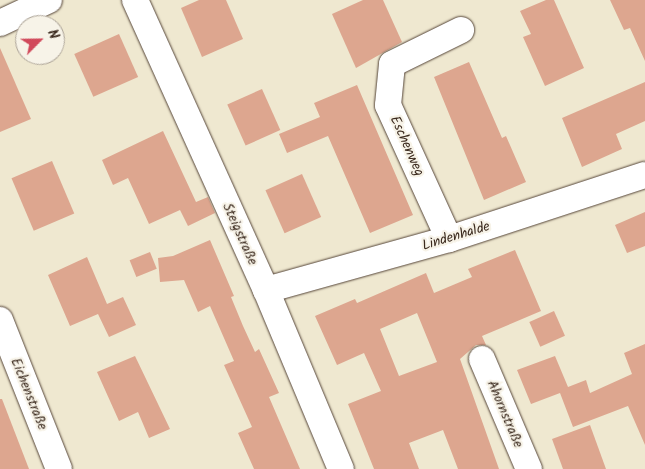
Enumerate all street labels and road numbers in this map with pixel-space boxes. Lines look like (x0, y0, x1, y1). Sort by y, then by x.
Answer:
street label: Eschenweg (386, 113, 428, 179)
street label: Steigstraße (219, 200, 261, 268)
street label: Lindenhalde (420, 218, 492, 254)
street label: Eichenstraße (7, 356, 51, 432)
street label: Ahornstraße (483, 378, 527, 450)

